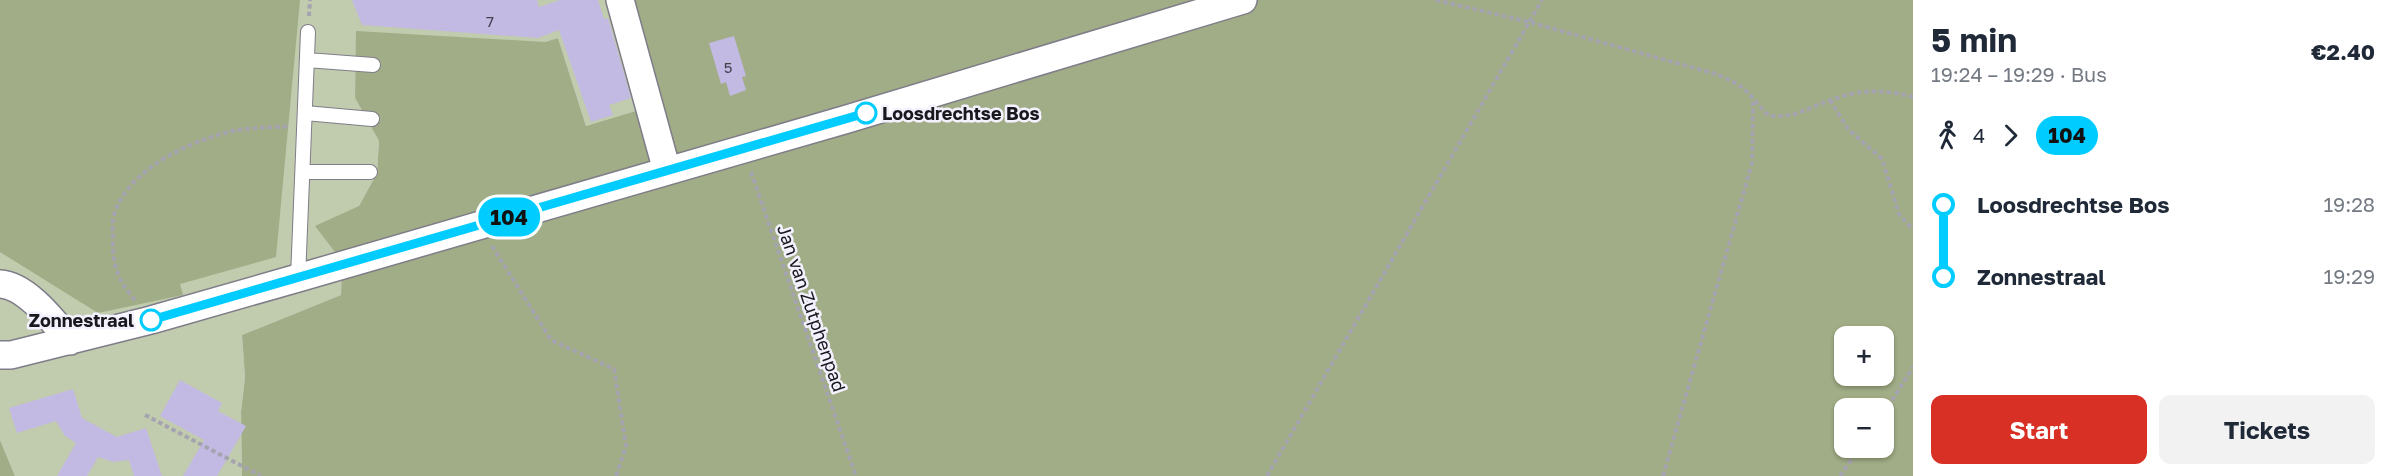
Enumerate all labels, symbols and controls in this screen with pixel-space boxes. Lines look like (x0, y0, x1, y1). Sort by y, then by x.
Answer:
house number: 7 (486, 12, 494, 30)
text: 5 min (1931, 20, 2017, 59)
text: €2.40 (2311, 38, 2375, 65)
house number: 5 (724, 58, 732, 76)
text: 19:24 – 19:29 · Bus (1931, 62, 2107, 86)
marker: Loosdrechtse Bos (855, 102, 877, 124)
place label: Loosdrechtse Bos (882, 102, 1040, 124)
icon: walk (1931, 119, 1964, 152)
icon: forward (1994, 119, 2027, 152)
text: 104 (2048, 122, 2086, 148)
text: 4 (1973, 123, 1985, 147)
text: Loosdrechtse Bos (1977, 191, 2170, 218)
text: 19:28 (2323, 192, 2375, 216)
line badge: 104 (474, 198, 544, 236)
text: 104 (490, 204, 528, 230)
street label: Jan van Zutphenpad (773, 221, 851, 395)
text: Zonnestraal (1977, 263, 2106, 290)
text: 19:29 (2324, 264, 2375, 288)
place label: Zonnestraal (29, 309, 134, 331)
marker: Zonnestraal (140, 309, 162, 331)
map controls (1834, 326, 1894, 458)
button: + (1834, 326, 1894, 386)
button: Start (1931, 395, 2147, 464)
button: Tickets (2159, 395, 2375, 464)
button: − (1834, 398, 1894, 458)

